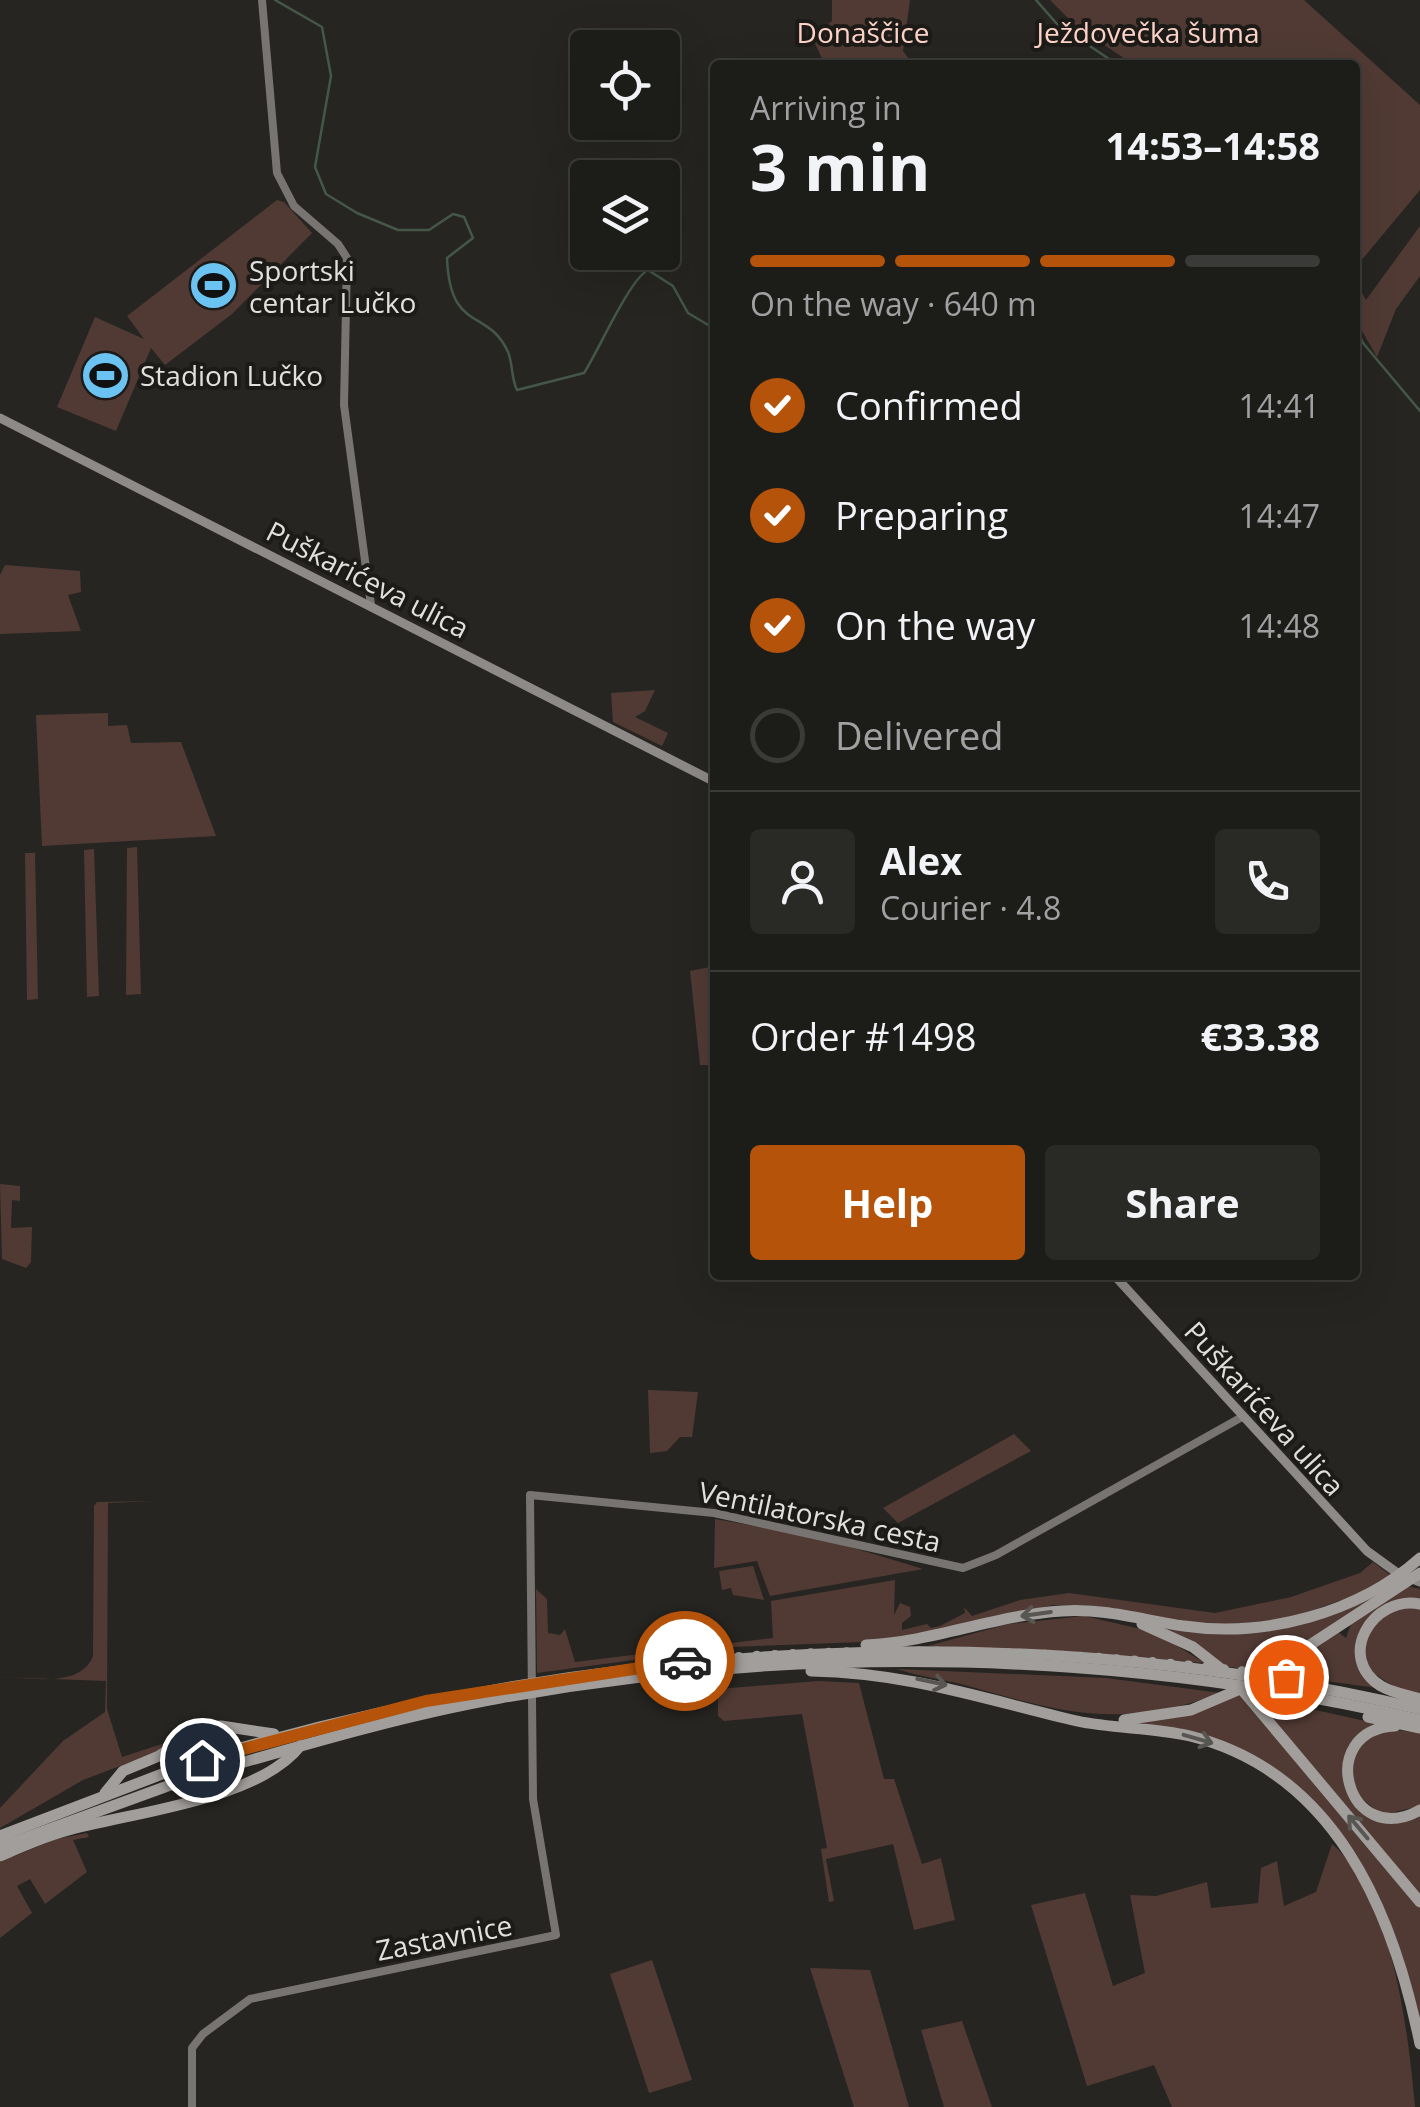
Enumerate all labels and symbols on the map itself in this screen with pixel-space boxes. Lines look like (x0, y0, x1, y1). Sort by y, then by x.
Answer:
park label: Donaščice (797, 13, 929, 51)
park label: Ježdovečka šuma (1033, 13, 1260, 51)
place label: Sportski centar Lučko (249, 251, 416, 321)
sports icon: Sportski centar Lučko (188, 260, 240, 312)
sports icon: Stadion Lučko (79, 349, 131, 401)
place label: Stadion Lučko (140, 356, 323, 394)
street label: Puškarićeva ulica (260, 512, 476, 646)
street label: Puškarićeva ulica (1176, 1313, 1354, 1503)
street label: Ventilatorska cesta (696, 1472, 944, 1560)
one-way arrow (1020, 1605, 1053, 1623)
courier (635, 1611, 735, 1711)
pin (1244, 1635, 1329, 1720)
one-way arrow (915, 1674, 947, 1693)
pin (160, 1718, 245, 1803)
one-way arrow (1182, 1731, 1213, 1749)
one-way arrow (1347, 1814, 1369, 1840)
street label: Zastavnice (373, 1905, 515, 1969)

